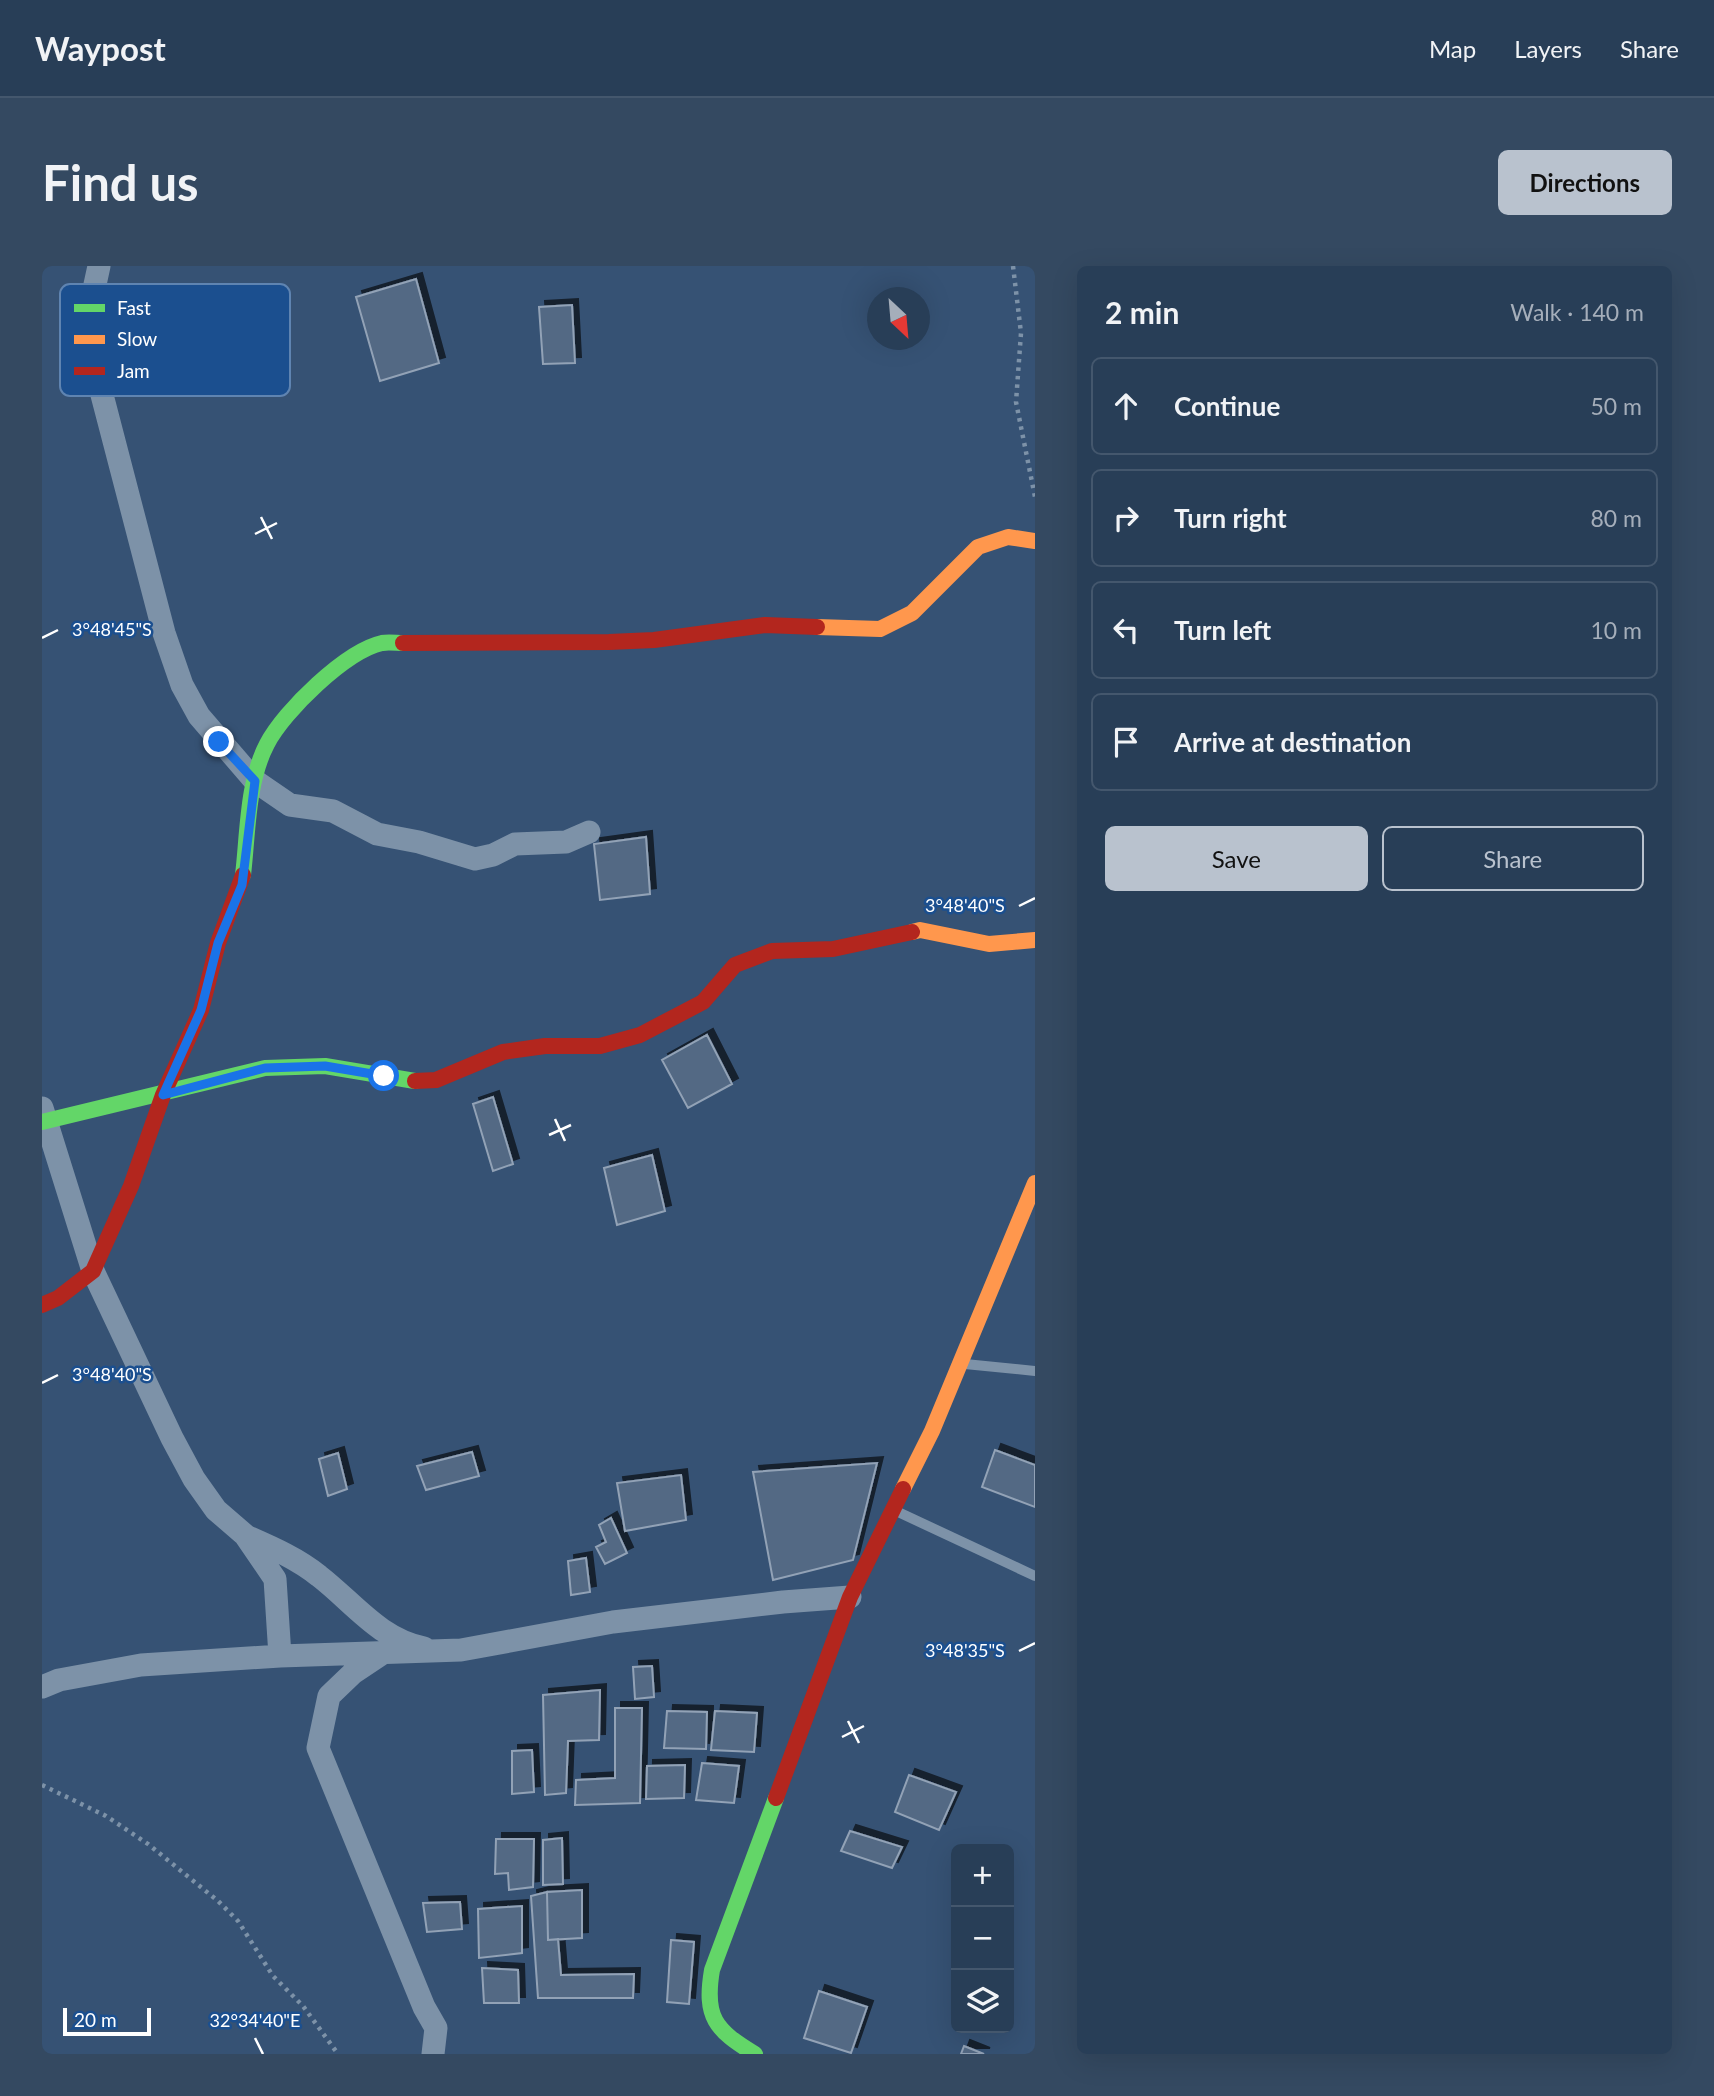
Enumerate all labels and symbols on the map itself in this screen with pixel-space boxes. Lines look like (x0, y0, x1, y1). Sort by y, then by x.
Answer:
legend (60, 284, 290, 396)
north arrow (867, 287, 930, 350)
text: Fast (117, 296, 151, 319)
text: Slow (117, 327, 157, 350)
text: Jam (117, 359, 150, 382)
text: 3°48'45"S (72, 618, 152, 640)
route end (203, 726, 234, 757)
text: 3°48'40"S (925, 894, 1005, 916)
route start (368, 1060, 399, 1091)
text: 3°48'40"S (72, 1363, 152, 1385)
text: 3°48'35"S (925, 1639, 1005, 1661)
scale bar (63, 2005, 150, 2037)
text: 32°34'40"E (210, 2009, 300, 2031)

